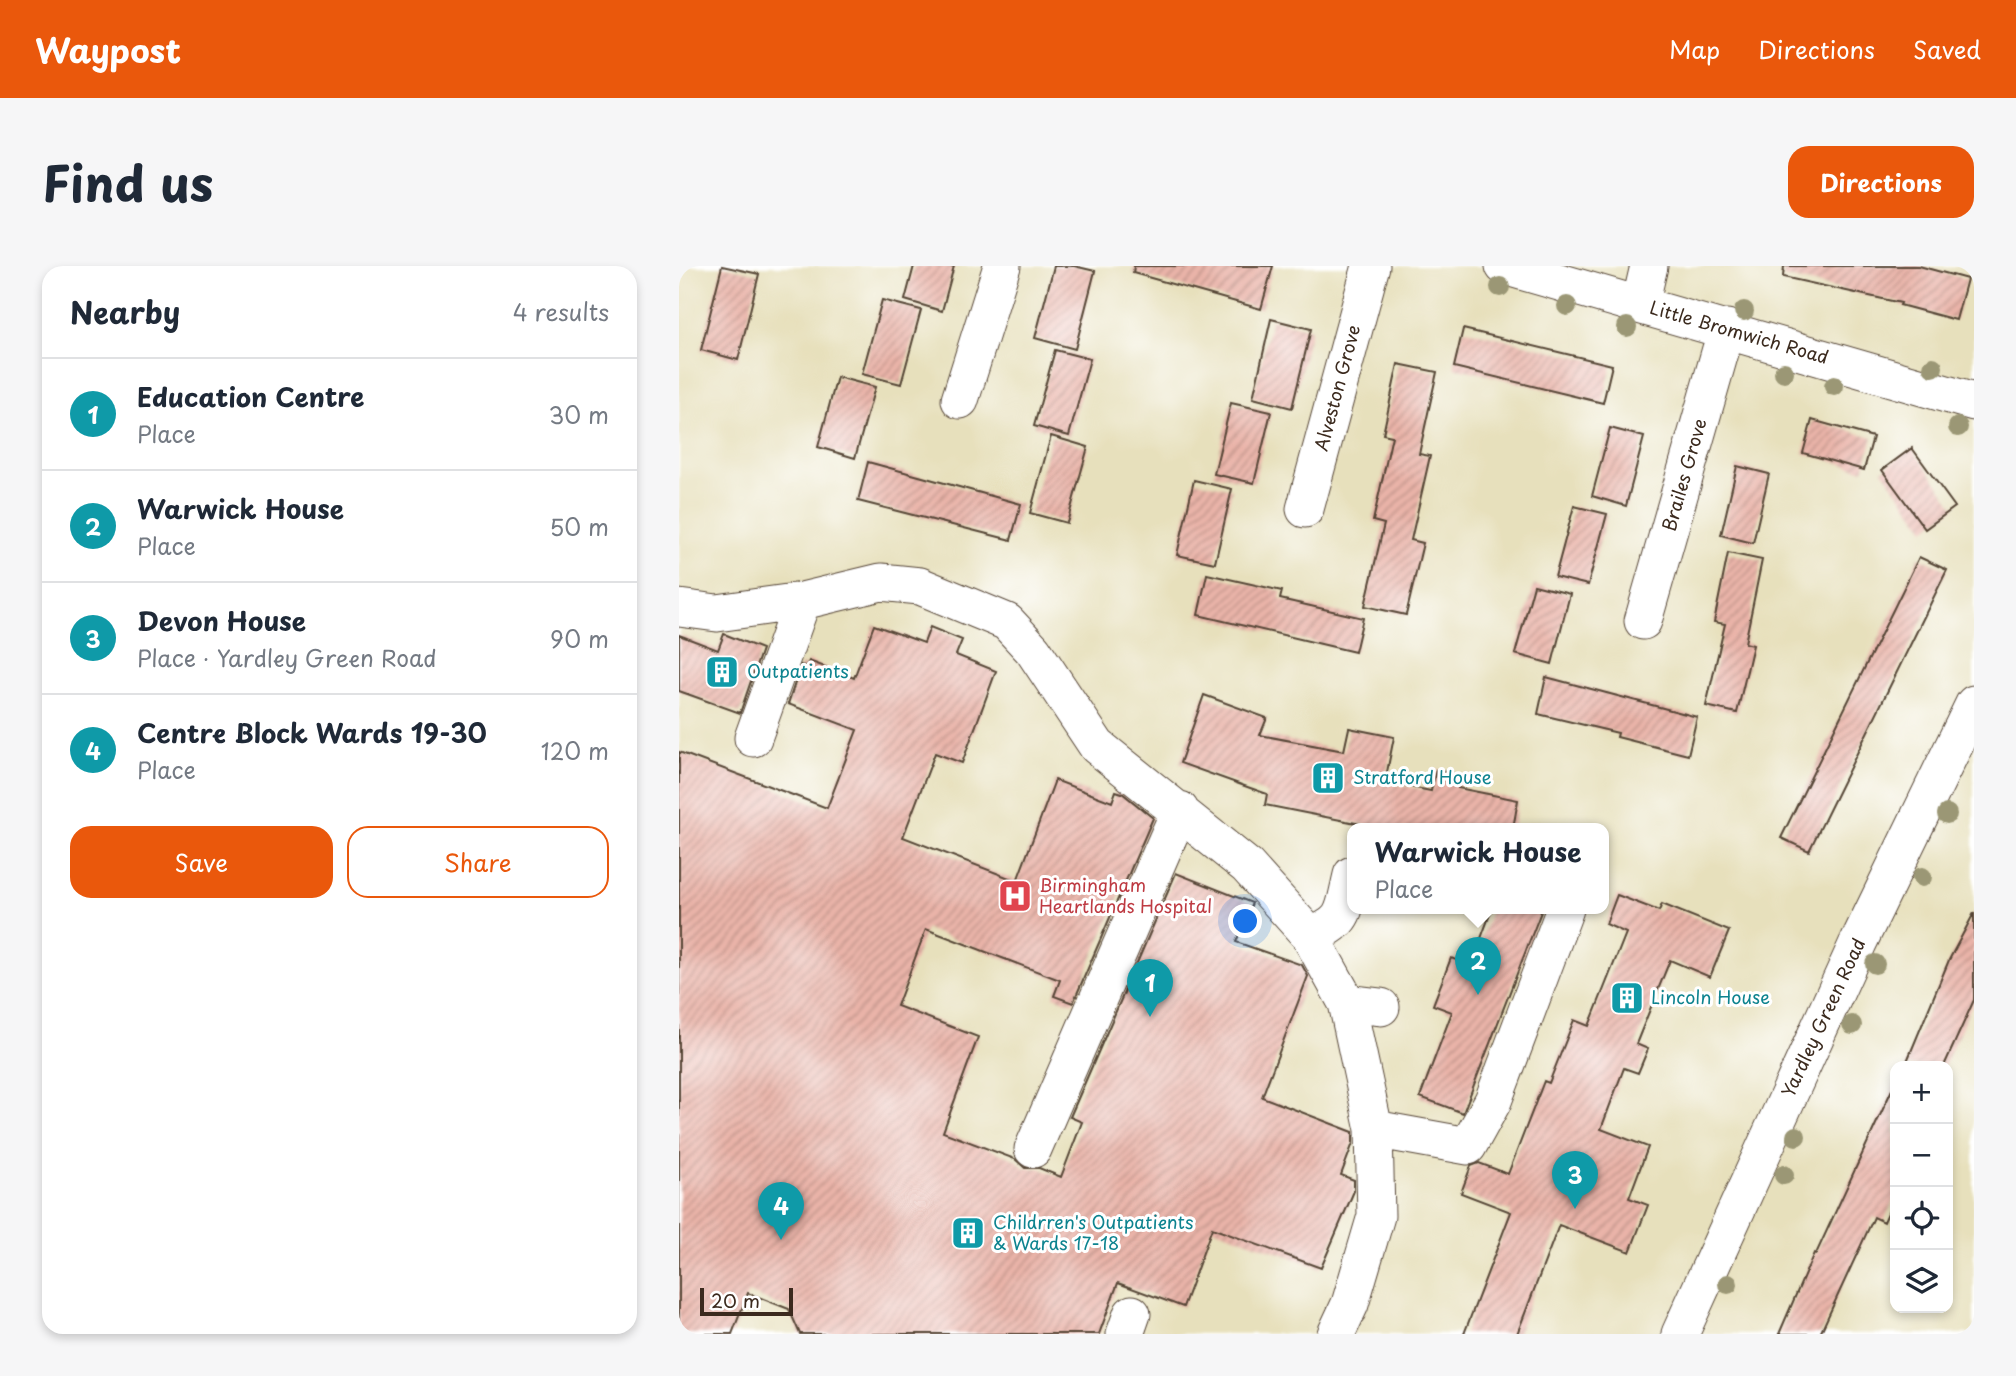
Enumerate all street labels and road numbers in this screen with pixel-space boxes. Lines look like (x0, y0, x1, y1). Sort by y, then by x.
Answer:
street label: Little Bromwich Road (1647, 293, 1832, 370)
street label: Alveston Grove (1307, 321, 1366, 454)
street label: Brailes Grove (1655, 415, 1713, 534)
street label: Yardley Green Road (1774, 933, 1871, 1101)

